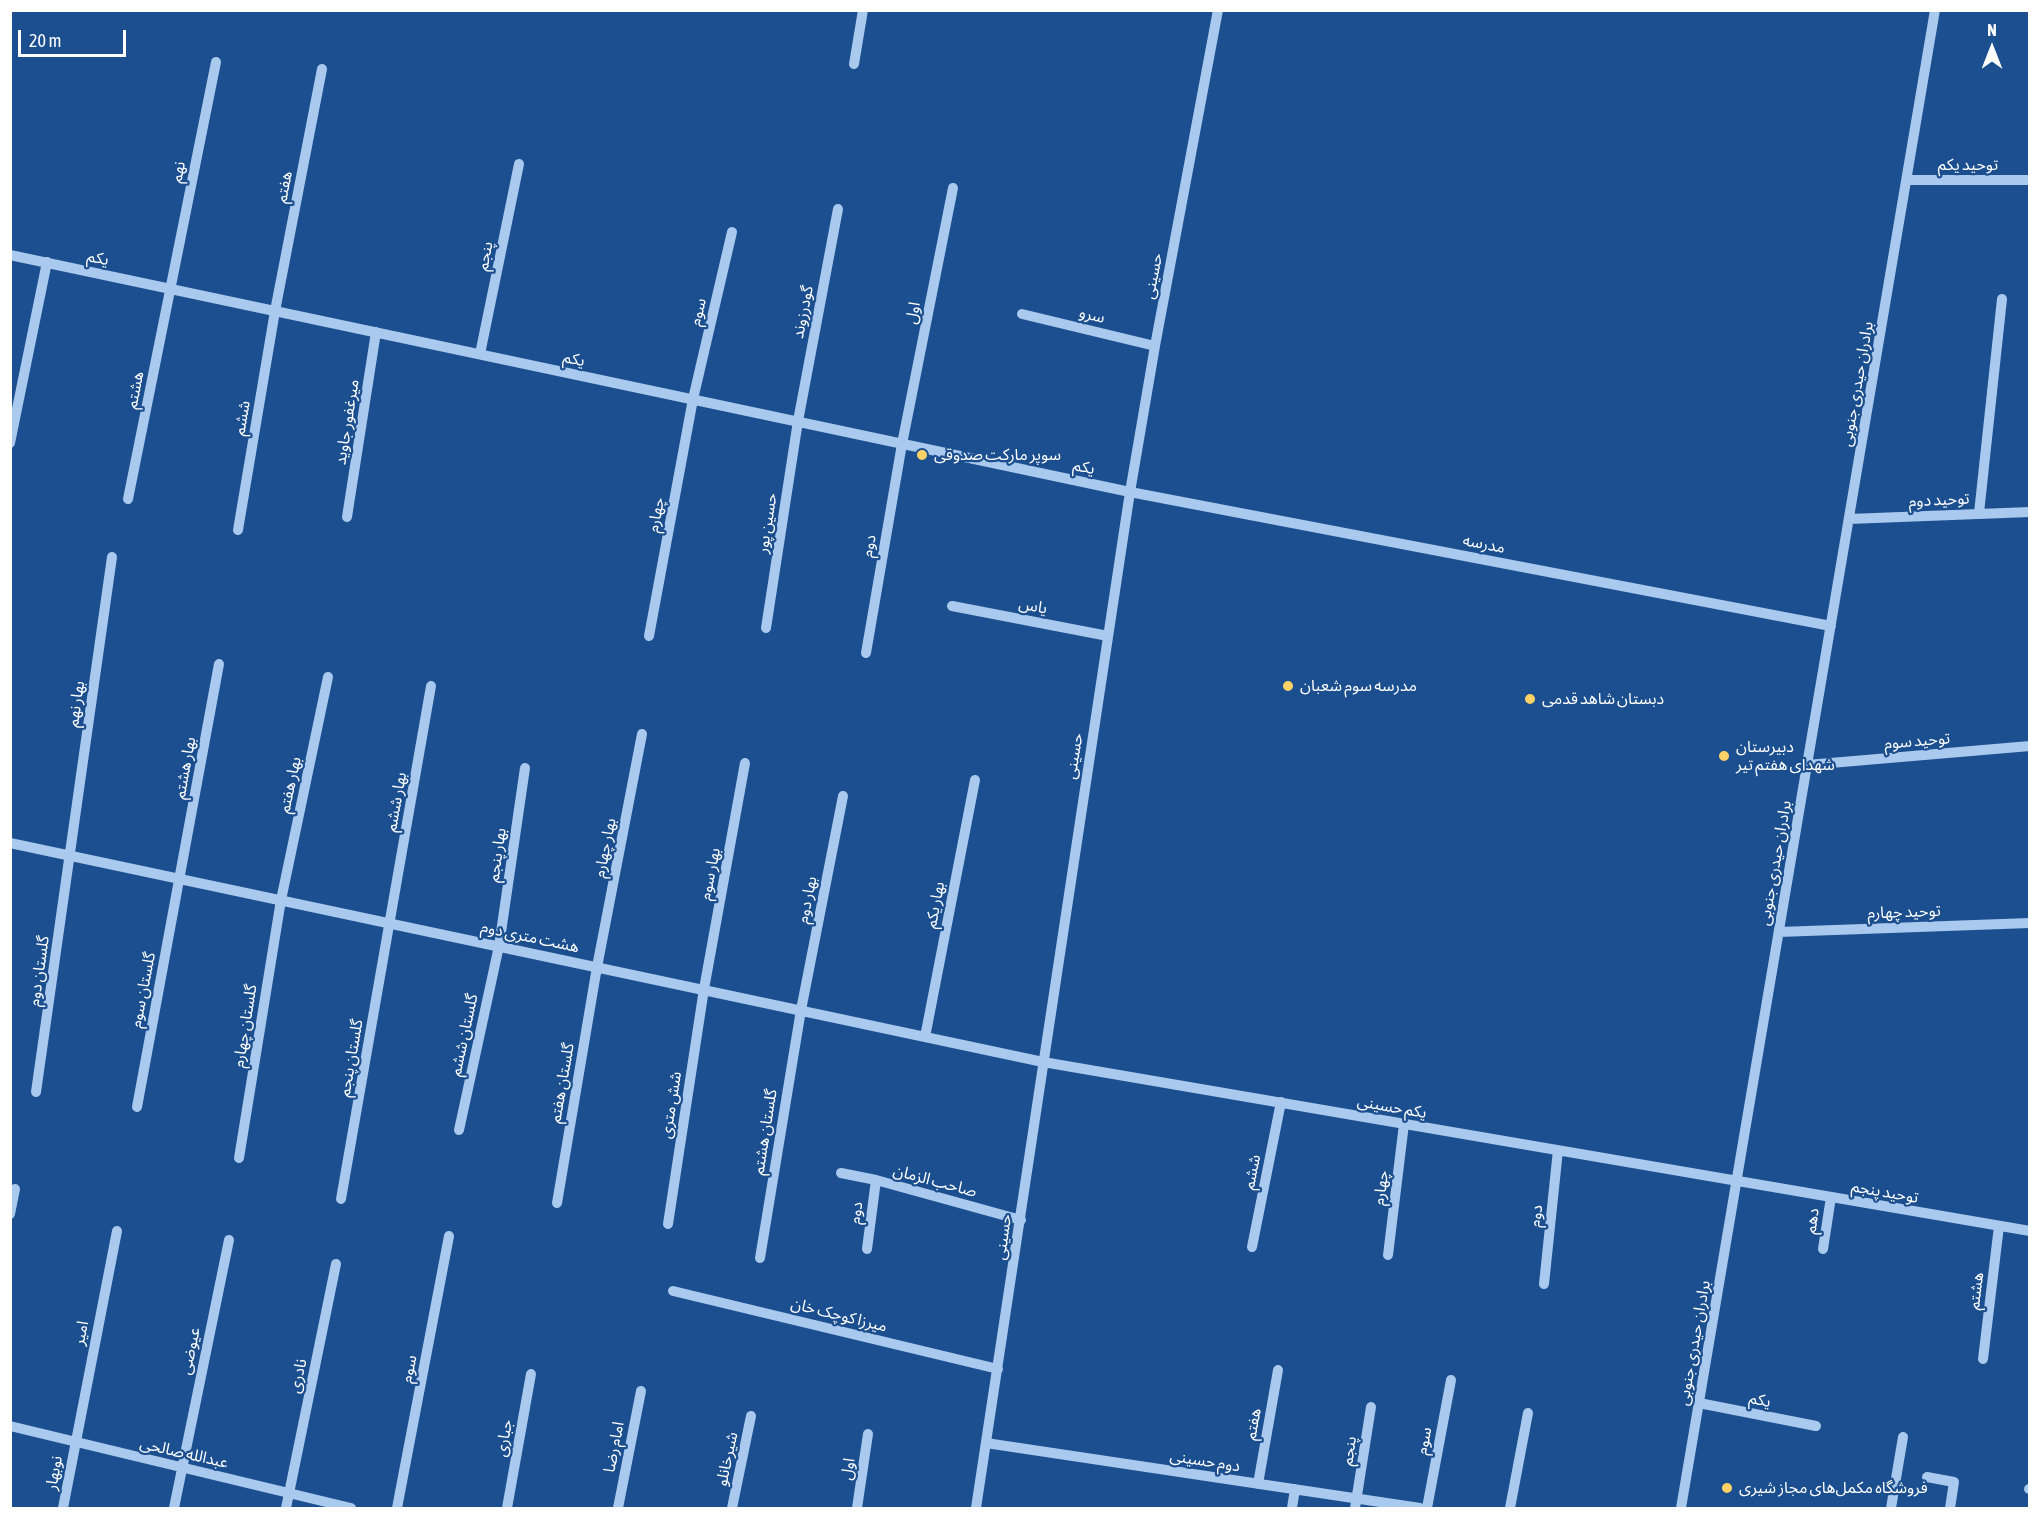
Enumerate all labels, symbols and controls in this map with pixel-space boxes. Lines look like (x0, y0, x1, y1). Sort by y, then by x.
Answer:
scale bar (21, 18, 129, 56)
north arrow (1962, 18, 2022, 78)
text: N (1987, 21, 1997, 39)
text: 20 m (29, 30, 61, 51)
street label: توحید یکم (1938, 155, 1998, 175)
street label: نهم (167, 160, 189, 184)
street label: هفتم (272, 169, 296, 205)
street label: پنجم (473, 240, 497, 272)
street label: یکم (85, 246, 111, 270)
street label: حسینی (1139, 251, 1167, 301)
street label: گودرزوند (788, 284, 818, 340)
street label: سوم (686, 296, 710, 328)
street label: اول (901, 300, 925, 326)
street label: سرو (1077, 303, 1107, 327)
street label: برادران حیدری جنوبی (1837, 320, 1877, 448)
street label: یکم (561, 347, 587, 371)
street label: هشتم (122, 370, 148, 410)
street label: میرغفور جاوید (331, 378, 363, 466)
street label: ششم (229, 399, 255, 437)
place label: سوپر مارکت صدوقی (934, 445, 1061, 465)
marker: سوپر مارکت صدوقی (915, 448, 929, 462)
street label: یکم (1071, 455, 1097, 479)
street label: توحید دوم (1908, 489, 1970, 511)
street label: حسین پور (753, 491, 781, 555)
street label: چهارم (643, 496, 669, 534)
street label: مدرسه (1461, 531, 1507, 557)
street label: دوم (858, 533, 880, 559)
street label: یاس (1017, 594, 1049, 618)
place label: مدرسه سوم شعبان (1300, 676, 1417, 696)
marker: مدرسه سوم شعبان (1281, 679, 1295, 693)
street label: بهار نهم (63, 680, 89, 728)
place label: دبستان شاهد قدمی (1542, 689, 1664, 709)
marker: دبستان شاهد قدمی (1523, 692, 1537, 706)
street label: توحید سوم (1883, 729, 1951, 753)
street label: حسینی (1061, 732, 1087, 780)
street label: بهار هشتم (170, 735, 200, 801)
place label: دبیرستان شهدای هفتم تیر (1736, 737, 1835, 775)
marker: دبیرستان شهدای هفتم تیر (1717, 749, 1731, 763)
street label: بهار هفتم (275, 755, 305, 815)
street label: بهار ششم (381, 771, 411, 833)
street label: برادران حیدری جنوبی (1755, 799, 1795, 927)
street label: بهار چهارم (590, 817, 620, 879)
street label: بهار پنجم (484, 827, 510, 883)
street label: بهار سوم (696, 846, 724, 902)
street label: بهار دوم (793, 875, 821, 925)
street label: بهار یکم (921, 880, 949, 930)
street label: توحید چهارم (1867, 901, 1941, 923)
street label: هشت متری دوم (479, 917, 581, 957)
street label: گلستان دوم (25, 934, 53, 1008)
street label: گلستان سوم (126, 951, 160, 1029)
street label: گلستان چهارم (229, 983, 261, 1069)
street label: گلستان ششم (446, 992, 482, 1078)
street label: گلستان پنجم (335, 1018, 367, 1098)
street label: گلستان هفتم (546, 1042, 578, 1124)
street label: شش متری (656, 1070, 686, 1140)
street label: گلستان هشتم (749, 1088, 781, 1176)
street label: یکم حسینی (1356, 1091, 1428, 1123)
street label: ششم (1239, 1153, 1265, 1191)
street label: صاحب الزمان (891, 1161, 979, 1201)
street label: چهارم (1369, 1169, 1393, 1207)
street label: توحید پنجم (1850, 1177, 1920, 1207)
street label: دوم (845, 1201, 867, 1225)
street label: دوم (1525, 1204, 1547, 1228)
street label: دهم (1801, 1207, 1823, 1235)
street label: حسینی (990, 1213, 1016, 1261)
street label: هشتم (1964, 1271, 1988, 1311)
street label: برادران حیدری جنوبی (1674, 1279, 1714, 1407)
street label: میرزا کوچک خان (789, 1294, 889, 1336)
street label: امیر (69, 1319, 93, 1347)
street label: عیوضی (176, 1326, 204, 1376)
street label: سوم (397, 1354, 421, 1384)
street label: نادری (285, 1357, 311, 1395)
street label: یکم (1747, 1388, 1773, 1412)
street label: هفتم (1241, 1407, 1265, 1441)
street label: جباری (491, 1418, 517, 1458)
street label: امام رضا (600, 1420, 628, 1474)
street label: سوم (1412, 1426, 1436, 1456)
street label: شیرخانلو (712, 1430, 742, 1488)
street label: عبدالله صالحی (138, 1434, 230, 1472)
street label: پنجم (1337, 1435, 1361, 1467)
street label: دوم حسینی (1168, 1446, 1242, 1476)
street label: نوبهار (42, 1454, 66, 1492)
street label: اول (837, 1457, 859, 1481)
place label: فروشگاه مکمل‌های مجاز شیری (1739, 1478, 1928, 1498)
marker: فروشگاه مکمل‌های مجاز شیری (1720, 1481, 1734, 1495)

